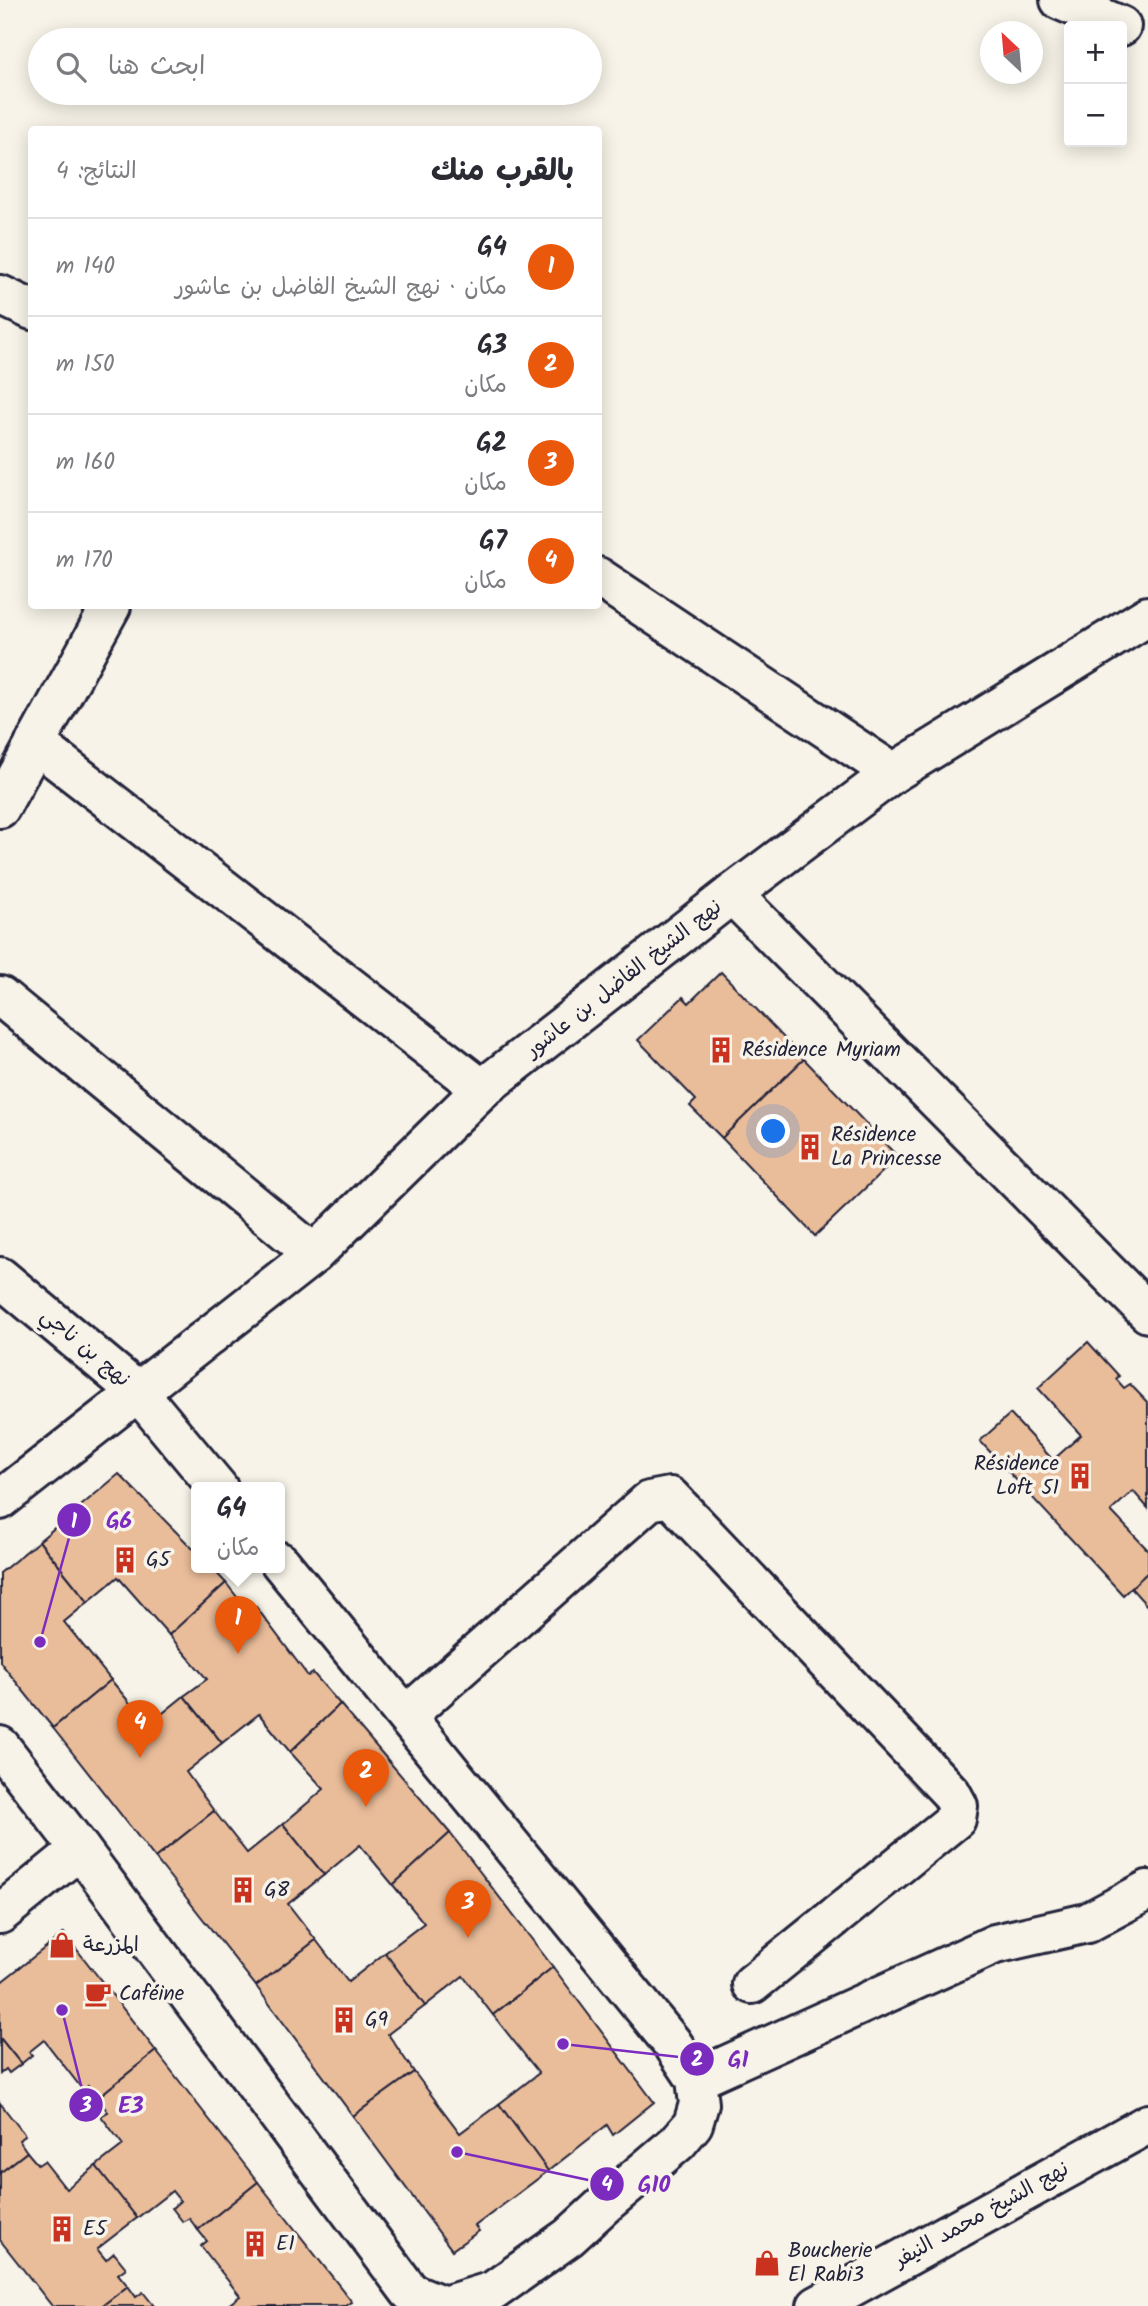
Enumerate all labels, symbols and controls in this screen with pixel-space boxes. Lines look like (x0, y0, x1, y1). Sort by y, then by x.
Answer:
north arrow (980, 21, 1043, 84)
map controls (1064, 21, 1127, 147)
button: + (1064, 21, 1127, 84)
search box (28, 28, 602, 105)
text: ابحث هنا (108, 46, 205, 88)
icon: search (52, 48, 90, 86)
button: − (1064, 84, 1127, 147)
text: بالقرب منك (431, 148, 574, 196)
text: النتائج: 4 (56, 154, 137, 190)
text: G4 (477, 227, 507, 269)
text: 140 m (56, 249, 115, 285)
text: 1 (548, 249, 554, 285)
text: مكان · نهج الشيخ الفاضل بن عاشور (175, 270, 507, 306)
text: G3 (477, 325, 507, 367)
text: 150 m (56, 347, 115, 383)
text: 2 (544, 347, 558, 383)
text: مكان (464, 368, 507, 404)
text: G2 (476, 423, 507, 465)
text: 160 m (56, 445, 115, 481)
text: 3 (545, 445, 557, 481)
text: مكان (464, 466, 507, 502)
text: G7 (479, 521, 507, 563)
text: 170 m (56, 543, 113, 579)
text: 4 (545, 543, 557, 579)
text: مكان (464, 564, 507, 600)
street label: نهج الشيخ الفاضل بن عاشور (517, 891, 730, 1068)
place label: Résidence Myriam (742, 1034, 901, 1067)
building icon: Résidence Myriam (706, 1035, 736, 1065)
your location (756, 1114, 790, 1148)
place label: Résidence La Princesse (831, 1119, 942, 1176)
building icon: Résidence La Princesse (795, 1132, 825, 1162)
street label: نهج بن ناجي (32, 1300, 137, 1396)
place label: Résidence Loft 51 (974, 1448, 1060, 1505)
building icon: Résidence Loft 51 (1065, 1461, 1095, 1491)
popup (191, 1482, 285, 1573)
text: G4 (217, 1488, 246, 1530)
callout: G6 (57, 1498, 146, 1542)
text: G6 (106, 1504, 132, 1540)
text: 1 (71, 1506, 78, 1539)
text: مكان (217, 1531, 259, 1567)
place label: G5 (146, 1544, 172, 1577)
building icon: G5 (110, 1545, 140, 1575)
pin: 1 (215, 1596, 261, 1654)
pin: 4 (117, 1700, 163, 1758)
pin: 2 (343, 1749, 389, 1807)
place label: G8 (264, 1874, 290, 1907)
building icon: G8 (228, 1875, 258, 1905)
pin: 3 (445, 1880, 491, 1938)
place label: المزرعة (83, 1929, 139, 1962)
shop icon: المزرعة (47, 1930, 77, 1960)
place label: Caféine (119, 1978, 185, 2011)
cafe icon: Caféine (83, 1979, 113, 2009)
place label: G9 (365, 2004, 388, 2037)
building icon: G9 (329, 2005, 359, 2035)
callout: G1 (679, 2037, 763, 2081)
text: G1 (728, 2043, 748, 2079)
text: 2 (691, 2044, 703, 2077)
callout: E3 (69, 2083, 157, 2127)
text: E3 (118, 2089, 144, 2125)
text: 3 (79, 2090, 92, 2123)
street label: نهج الشيخ محمد النيفر (887, 2153, 1075, 2278)
callout: G10 (589, 2162, 685, 2206)
text: G10 (638, 2168, 670, 2204)
text: 4 (601, 2169, 613, 2202)
place label: E5 (83, 2213, 108, 2246)
building icon: E5 (47, 2214, 77, 2244)
place label: E1 (276, 2228, 295, 2261)
building icon: E1 (240, 2229, 270, 2259)
place label: Boucherie El Rabi3 (788, 2235, 873, 2292)
shop icon: Boucherie El Rabi3 (752, 2248, 782, 2278)

